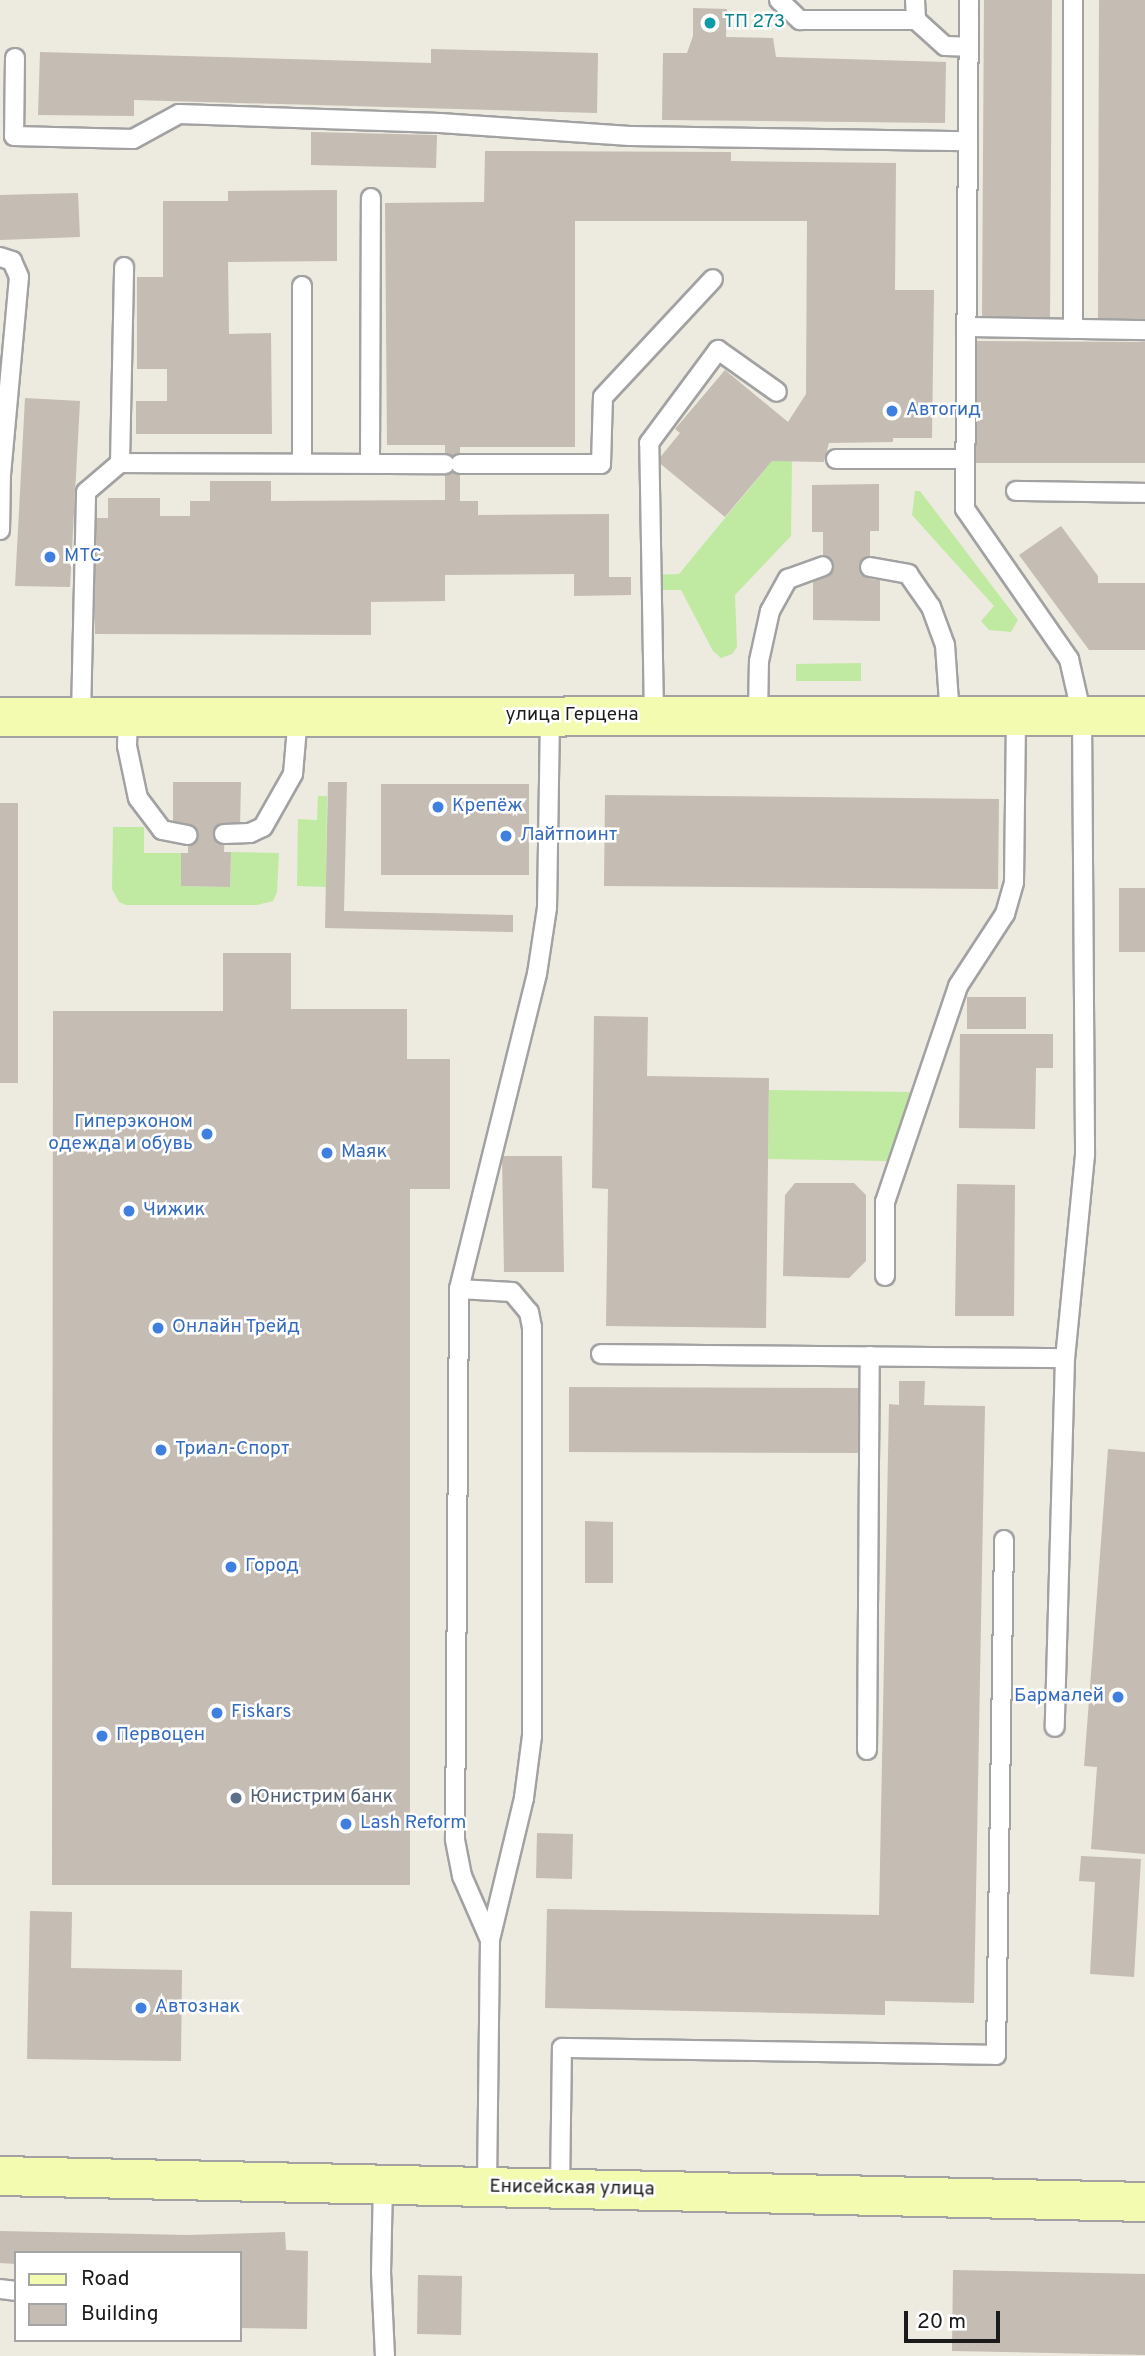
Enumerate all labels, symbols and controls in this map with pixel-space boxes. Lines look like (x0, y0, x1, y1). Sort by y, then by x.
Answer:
place label: ТП 273 (724, 12, 785, 34)
marker: ТП 273 (702, 15, 718, 31)
place label: Автогид (906, 400, 981, 422)
marker: Автогид (884, 403, 900, 419)
place label: МТС (64, 546, 102, 568)
marker: МТС (42, 549, 58, 565)
street label: улица Герцена (506, 705, 638, 727)
place label: Крепёж (452, 796, 523, 818)
marker: Крепёж (430, 799, 446, 815)
place label: Лайтпоинт (520, 825, 617, 847)
marker: Лайтпоинт (498, 828, 514, 844)
place label: Гиперэконом одежда и обувь (48, 1112, 193, 1156)
marker: Гиперэконом одежда и обувь (199, 1126, 215, 1142)
place label: Маяк (341, 1142, 387, 1164)
marker: Маяк (319, 1145, 335, 1161)
place label: Чижик (143, 1200, 205, 1222)
marker: Чижик (121, 1203, 137, 1219)
place label: Онлайн Трейд (172, 1317, 301, 1339)
marker: Онлайн Трейд (150, 1320, 166, 1336)
place label: Триал-Спорт (175, 1439, 290, 1461)
marker: Триал-Спорт (153, 1442, 169, 1458)
place label: Город (245, 1556, 299, 1578)
marker: Город (223, 1559, 239, 1575)
place label: Бармалей (1014, 1686, 1104, 1708)
marker: Бармалей (1110, 1689, 1126, 1705)
place label: Fiskars (231, 1702, 291, 1724)
marker: Fiskars (209, 1705, 225, 1721)
place label: Первоцен (116, 1725, 205, 1747)
marker: Первоцен (94, 1728, 110, 1744)
place label: Юнистрим банк (250, 1787, 393, 1809)
marker: Юнистрим банк (228, 1790, 244, 1806)
place label: Lash Reform (360, 1813, 466, 1835)
marker: Lash Reform (338, 1816, 354, 1832)
place label: Автознак (155, 1997, 240, 2019)
marker: Автознак (133, 2000, 149, 2016)
street label: Енисейская улица (489, 2176, 655, 2202)
legend (14, 2251, 242, 2342)
text: Road (81, 2266, 130, 2293)
scale bar (907, 2296, 1003, 2340)
text: Building (81, 2301, 159, 2328)
text: 20 m (917, 2309, 966, 2336)

